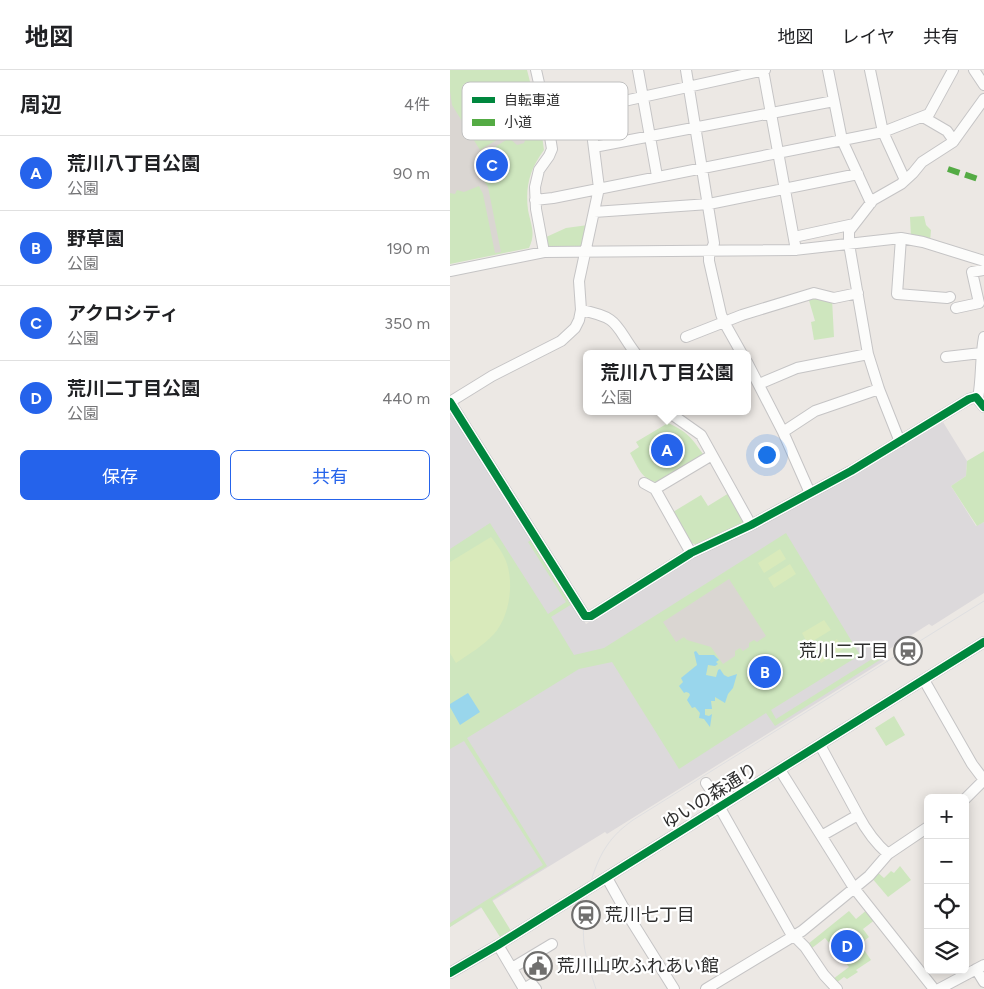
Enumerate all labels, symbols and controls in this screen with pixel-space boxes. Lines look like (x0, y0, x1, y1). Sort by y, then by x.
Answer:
text: 地図 (25, 22, 73, 51)
text: 地図 (778, 26, 814, 48)
text: レイヤ (842, 26, 895, 48)
text: 共有 (923, 26, 959, 48)
legend (462, 82, 628, 140)
text: 周辺 (20, 92, 62, 117)
text: 自転車道 (504, 92, 560, 109)
text: 4件 (404, 95, 430, 114)
text: 小道 (504, 114, 532, 131)
pin: C (476, 146, 508, 184)
text: 荒川八丁目公園 (67, 152, 200, 175)
text: A (30, 164, 42, 183)
text: 90 m (393, 164, 430, 183)
text: 公園 (67, 179, 99, 198)
text: 野草園 (67, 227, 124, 250)
text: B (31, 239, 41, 258)
text: 190 m (387, 239, 430, 258)
text: 公園 (67, 254, 99, 273)
text: アクロシティ (67, 302, 179, 325)
text: C (30, 314, 42, 333)
text: 350 m (384, 314, 430, 333)
text: 公園 (67, 329, 99, 348)
popup (583, 350, 751, 415)
text: 荒川八丁目公園 (600, 361, 734, 384)
text: 荒川二丁目公園 (67, 377, 200, 400)
text: 公園 (600, 388, 633, 407)
text: D (30, 389, 42, 408)
text: 440 m (382, 389, 430, 408)
text: 公園 (67, 404, 99, 423)
pin: A (651, 431, 683, 469)
your location (754, 442, 780, 468)
button: 保存 (20, 450, 220, 500)
button: 共有 (230, 450, 430, 500)
station icon: 荒川二丁目 (893, 636, 923, 666)
place label: 荒川二丁目 (799, 640, 889, 662)
pin: B (749, 653, 781, 691)
street label: ゆいの森通り (658, 758, 762, 834)
map controls (924, 794, 969, 974)
button: + (924, 794, 969, 839)
button: − (924, 839, 969, 884)
button: locate (924, 884, 969, 929)
station icon: 荒川七丁目 (571, 900, 601, 930)
place label: 荒川七丁目 (605, 904, 695, 926)
pin: D (831, 927, 863, 965)
button: layers (924, 929, 969, 974)
public building icon: 荒川山吹ふれあい館 (523, 951, 553, 981)
place label: 荒川山吹ふれあい館 (557, 955, 719, 977)

